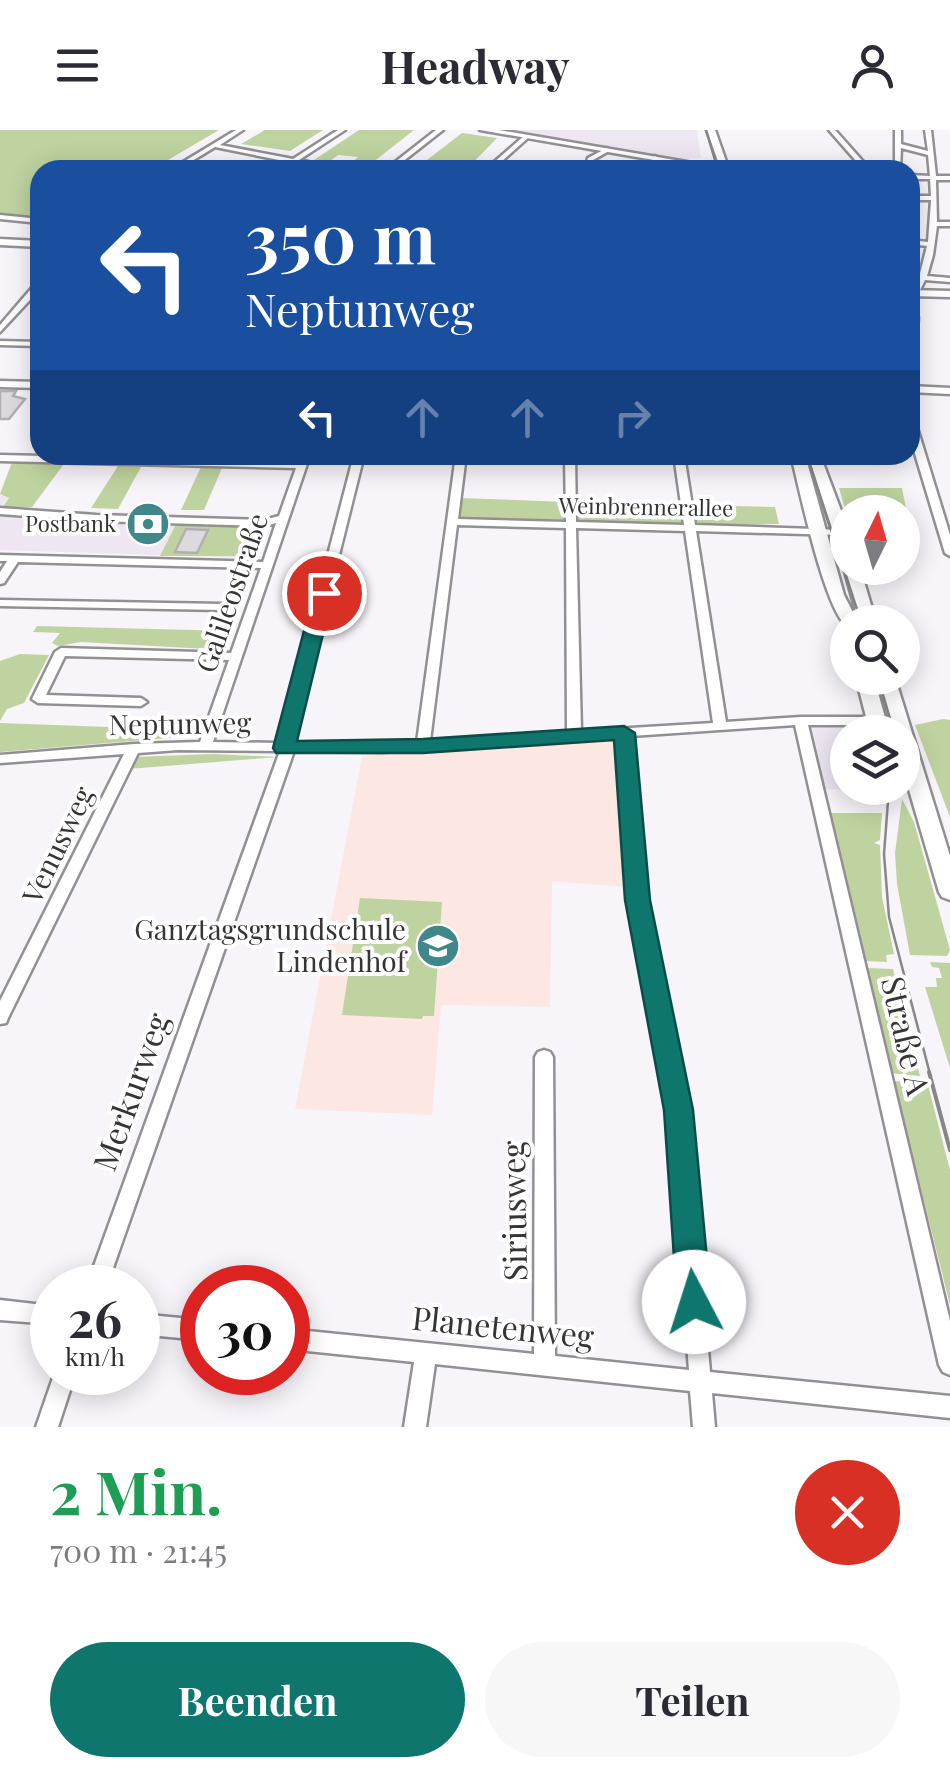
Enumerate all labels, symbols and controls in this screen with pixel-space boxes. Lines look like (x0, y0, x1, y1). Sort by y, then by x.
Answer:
text: Headway (380, 35, 570, 95)
icon: menu (50, 38, 105, 93)
icon: person (845, 38, 900, 93)
text: 350 m (245, 188, 436, 282)
icon: left (80, 200, 210, 330)
text: Neptunweg (245, 278, 474, 338)
icon: left (290, 390, 345, 445)
icon: ahead (395, 390, 450, 445)
icon: ahead (500, 390, 555, 445)
icon: right (605, 390, 660, 445)
street label: Weinbrennerallee (557, 489, 734, 523)
north arrow (830, 495, 920, 585)
map controls (830, 495, 920, 805)
bank icon: Postbank (125, 501, 171, 547)
place label: Postbank (25, 508, 116, 538)
street label: Galileostraße (186, 508, 275, 677)
pin (282, 551, 367, 636)
icon: arrive (297, 566, 352, 621)
button: search (830, 605, 920, 695)
street label: Neptunweg (108, 703, 252, 742)
button: layers (830, 715, 920, 805)
street label: Venusweg (12, 779, 101, 910)
place label: Ganztagsgrundschule Lindenhof (134, 910, 409, 979)
school or university icon: Ganztagsgrundschule Lindenhof (415, 923, 461, 969)
street label: Straße A (873, 972, 942, 1100)
street label: Merkurweg (81, 1006, 178, 1176)
street label: Siriusweg (490, 1140, 535, 1282)
position arrow (642, 1250, 746, 1354)
speed limit sign: 30 (180, 1265, 310, 1395)
text: 26 (68, 1284, 122, 1351)
street label: Planetenweg (410, 1295, 596, 1356)
text: km/h (65, 1339, 125, 1372)
text: 2 Min. (50, 1450, 222, 1530)
button: close (795, 1460, 900, 1565)
text: 700 m · 21:45 (50, 1528, 227, 1571)
button: Beenden (50, 1642, 465, 1757)
button: Teilen (485, 1642, 900, 1757)

